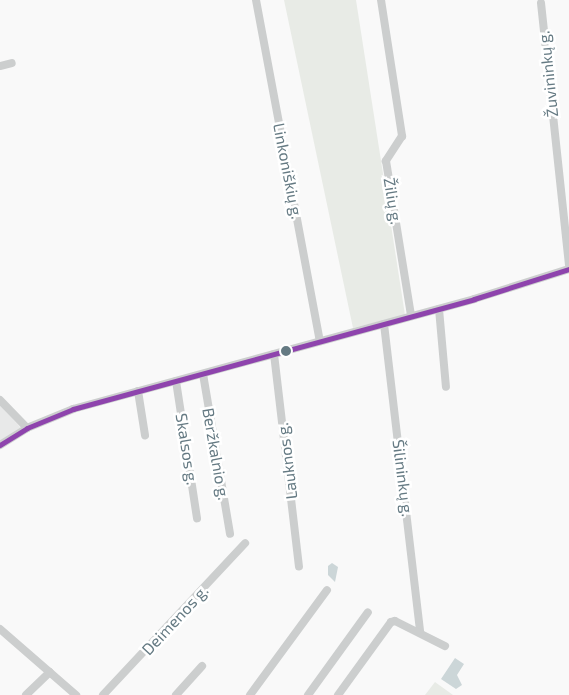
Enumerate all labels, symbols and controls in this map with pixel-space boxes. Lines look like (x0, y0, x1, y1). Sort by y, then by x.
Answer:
street label: Žuvininkų g. (534, 30, 562, 118)
street label: Linkoniškių g. (269, 121, 307, 221)
street label: Žilių g. (380, 176, 406, 226)
unlabelled marker (281, 346, 291, 356)
street label: Beržkalnio g. (198, 406, 234, 502)
street label: Skalsos g. (172, 412, 202, 486)
street label: Lauknos g. (273, 422, 301, 500)
street label: Šilininkų g. (389, 438, 417, 518)
street label: Deimenos g. (138, 581, 212, 659)

